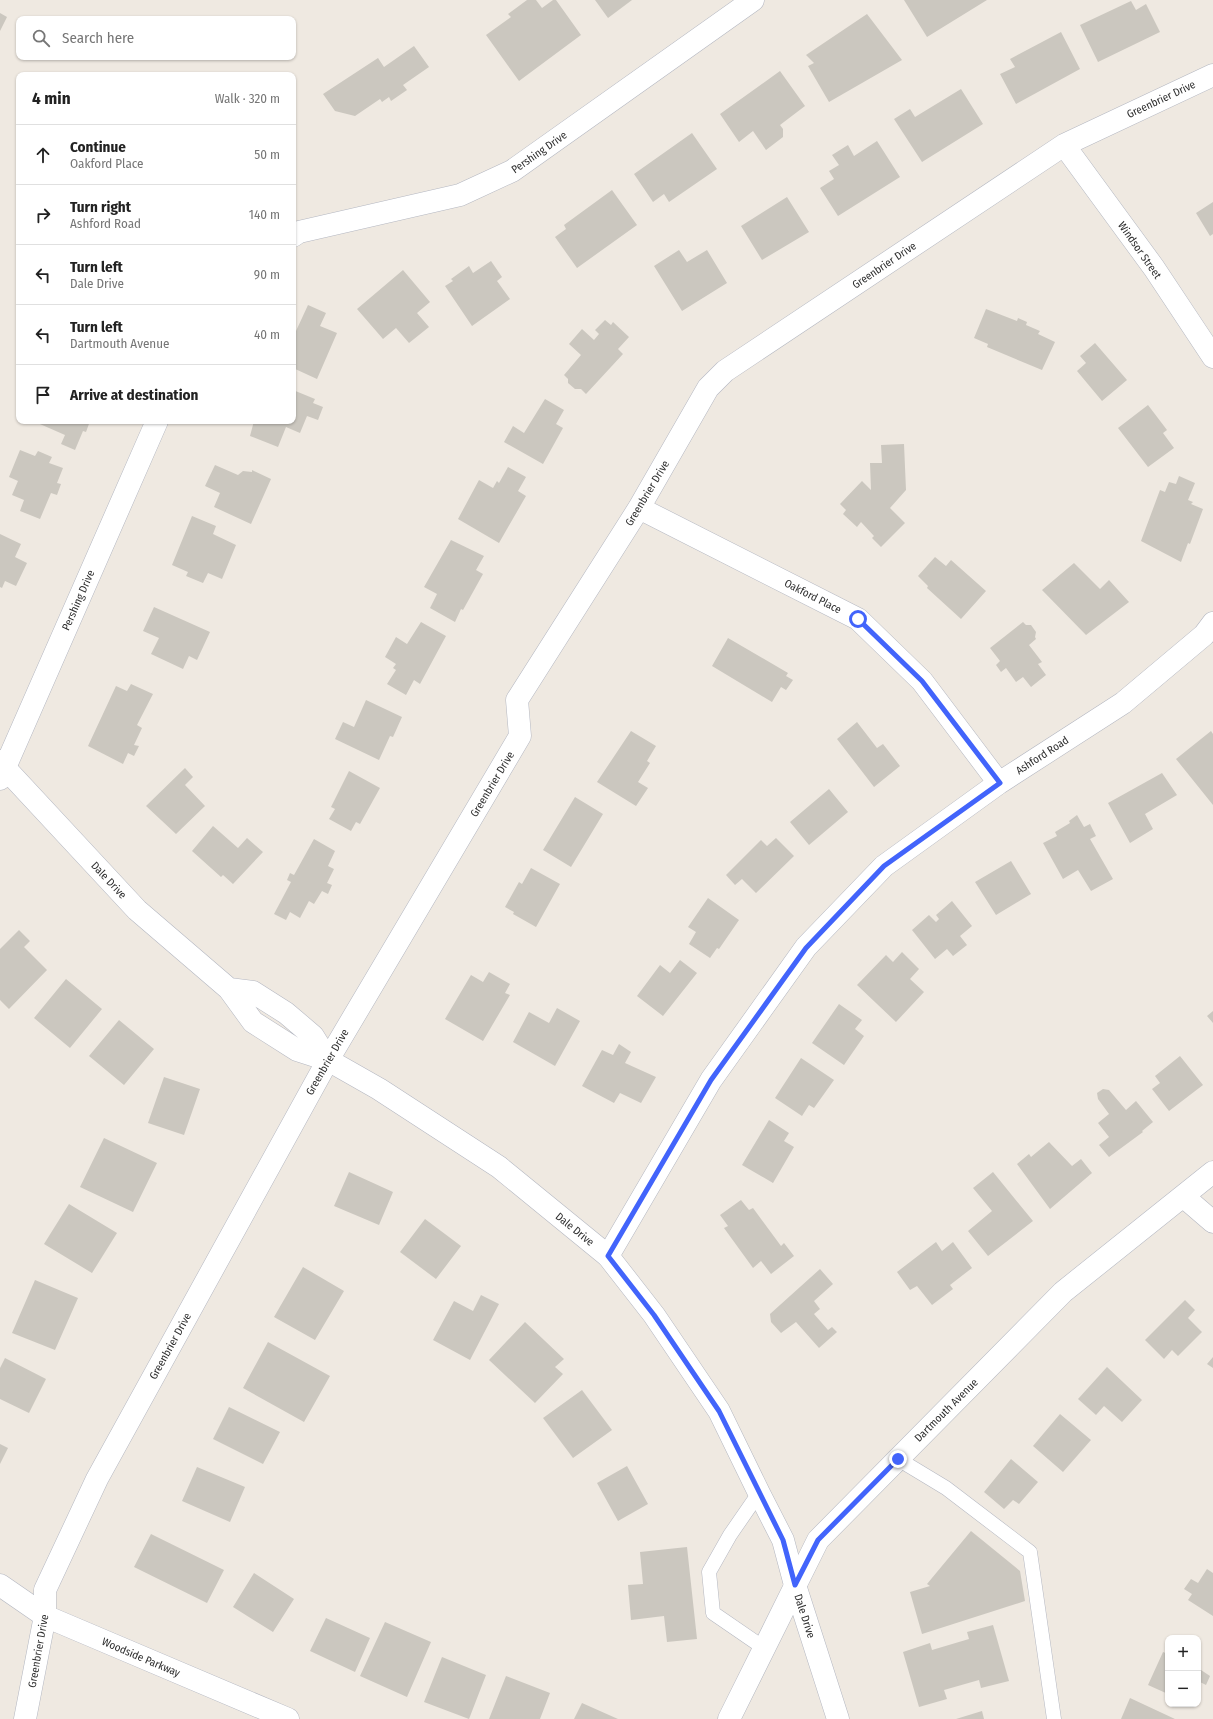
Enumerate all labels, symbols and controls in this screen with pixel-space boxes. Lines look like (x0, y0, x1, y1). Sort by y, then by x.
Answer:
search box (16, 16, 296, 60)
icon: search (30, 27, 52, 49)
text: Search here (62, 29, 134, 47)
street label: Greenbrier Drive (1125, 78, 1198, 121)
text: 4 min (32, 88, 71, 109)
text: Walk · 320 m (215, 91, 280, 106)
street label: Pershing Drive (509, 129, 569, 176)
text: Continue (70, 138, 126, 156)
icon: ahead (32, 144, 54, 166)
text: 50 m (254, 147, 280, 162)
text: Oakford Place (70, 156, 144, 171)
text: Turn right (70, 198, 131, 216)
icon: right (32, 204, 54, 226)
text: 140 m (249, 207, 280, 222)
text: Ashford Road (70, 216, 141, 231)
street label: Windsor Street (1115, 219, 1164, 282)
street label: Greenbrier Drive (850, 239, 919, 292)
text: Turn left (70, 258, 123, 276)
icon: left (32, 264, 54, 286)
text: 90 m (254, 267, 280, 282)
text: Dale Drive (70, 276, 124, 291)
text: Turn left (70, 318, 123, 336)
icon: left (32, 324, 54, 346)
text: 40 m (254, 327, 280, 342)
text: Dartmouth Avenue (70, 336, 169, 351)
icon: arrive (32, 384, 54, 406)
text: Arrive at destination (70, 386, 198, 404)
street label: Greenbrier Drive (623, 458, 672, 528)
street label: Pershing Drive (59, 568, 98, 632)
street label: Oakford Place (782, 577, 843, 616)
route start (849, 610, 867, 628)
street label: Ashford Road (1014, 734, 1071, 777)
street label: Greenbrier Drive (468, 749, 517, 819)
street label: Dale Drive (88, 859, 129, 901)
street label: Greenbrier Drive (303, 1027, 352, 1098)
street label: Dale Drive (553, 1210, 597, 1249)
street label: Greenbrier Drive (147, 1311, 194, 1382)
street label: Dartmouth Avenue (912, 1376, 981, 1445)
route end (889, 1450, 907, 1468)
street label: Dale Drive (791, 1592, 818, 1640)
street label: Greenbrier Drive (26, 1613, 51, 1689)
street label: Woodside Parkway (100, 1635, 182, 1680)
map controls (1165, 1635, 1201, 1707)
button: + (1165, 1635, 1201, 1671)
button: − (1165, 1671, 1201, 1707)

